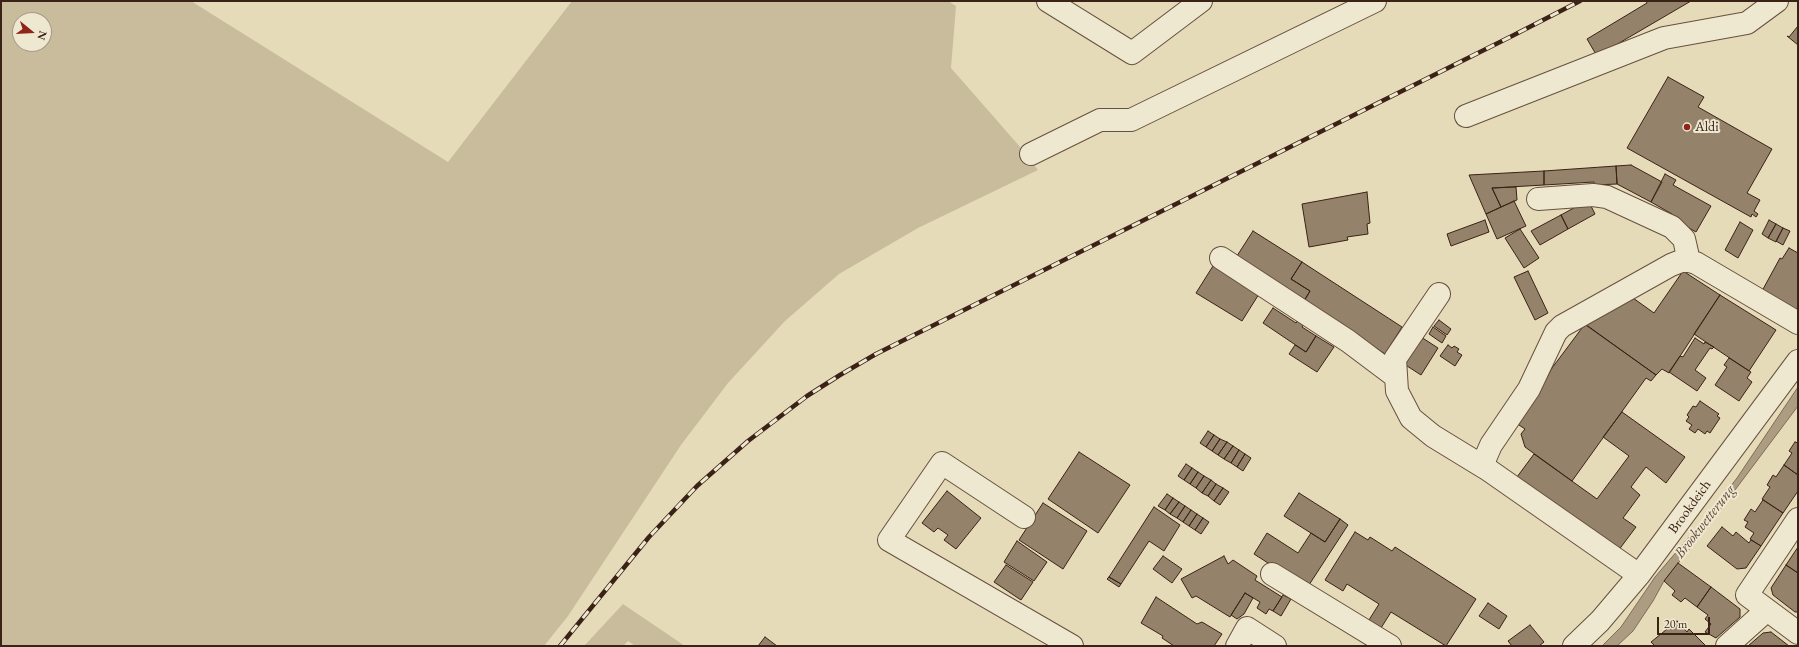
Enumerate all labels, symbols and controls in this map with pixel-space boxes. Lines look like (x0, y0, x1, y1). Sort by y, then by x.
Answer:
north arrow (12, 12, 52, 52)
text: N (34, 29, 50, 42)
place label: Aldi (1695, 119, 1719, 135)
marker: Aldi (1682, 122, 1692, 132)
street label: Brookdeich (1665, 477, 1715, 537)
water label: Brookwetterung (1671, 482, 1739, 562)
scale bar (1659, 609, 1712, 635)
text: 20 m (1664, 616, 1687, 632)

